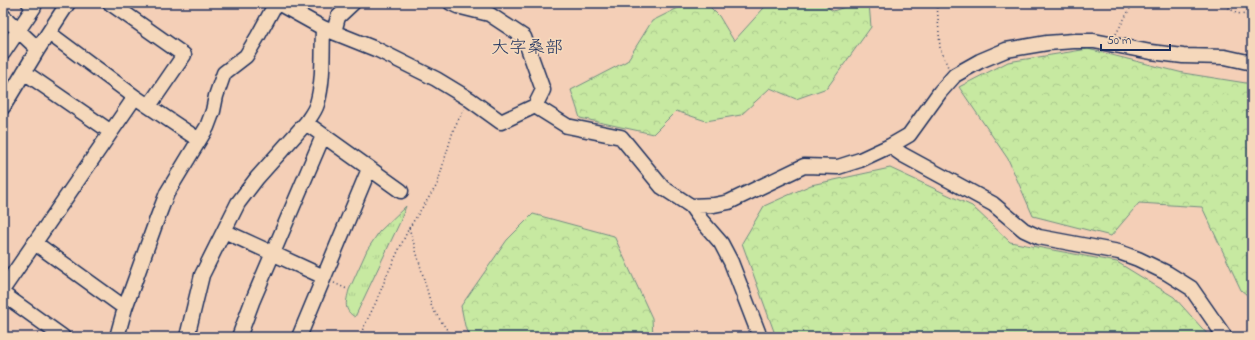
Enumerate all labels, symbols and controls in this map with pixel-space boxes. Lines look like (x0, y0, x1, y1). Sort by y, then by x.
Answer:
scale bar (1101, 26, 1170, 52)
text: 50 m (1107, 32, 1131, 50)
district label: 大字桑部 (491, 36, 563, 62)

